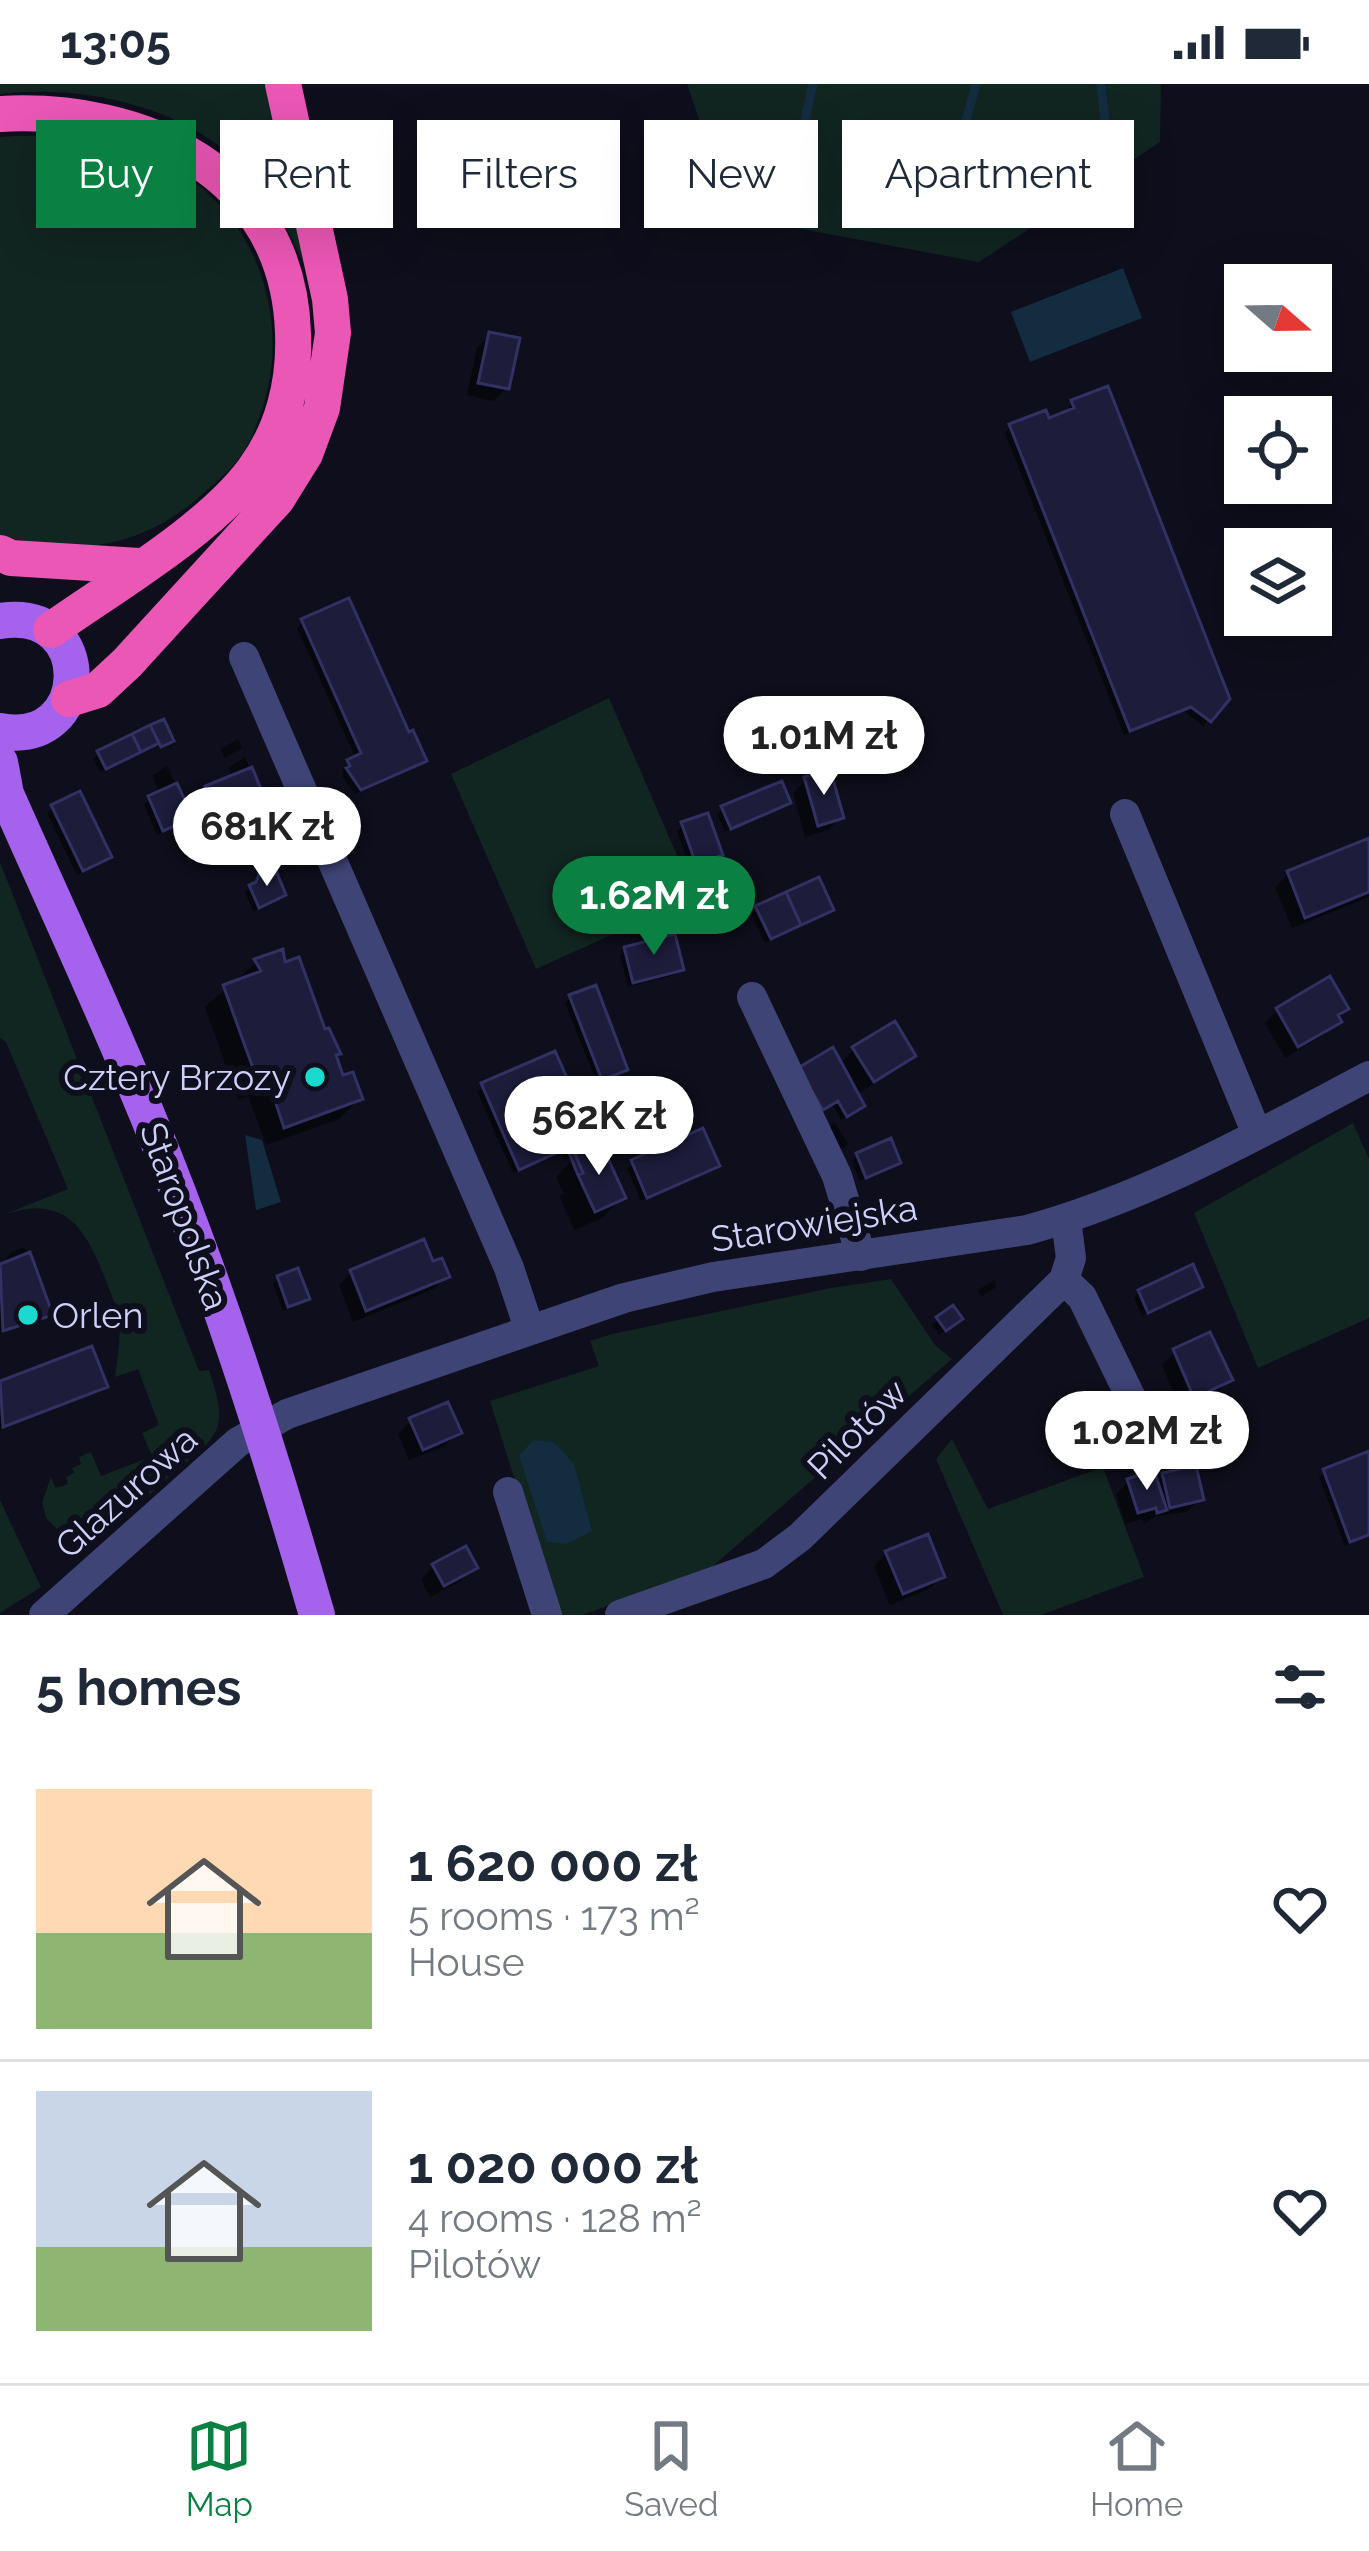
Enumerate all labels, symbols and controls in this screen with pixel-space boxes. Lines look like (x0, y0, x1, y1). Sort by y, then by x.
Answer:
text: 13:05 (60, 16, 171, 69)
chip: Buy (36, 120, 196, 228)
chip: Rent (220, 120, 393, 228)
chip: Filters (417, 120, 620, 228)
chip: New (644, 120, 818, 228)
chip: Apartment (842, 120, 1134, 228)
north arrow (1224, 264, 1332, 372)
map controls (1224, 264, 1332, 636)
button: locate (1224, 396, 1332, 504)
button: layers (1224, 528, 1332, 636)
pin: 1.01M zł (700, 696, 948, 798)
text: 1.01M zł (751, 712, 898, 758)
pin: 681K zł (156, 787, 378, 889)
text: 681K zł (200, 803, 334, 849)
pin: 1.62M zł (530, 856, 778, 958)
text: 1.62M zł (579, 872, 729, 918)
place label: Cztery Brzozy (63, 1056, 291, 1098)
marker: Cztery Brzozy (302, 1064, 328, 1090)
pin: 562K zł (488, 1076, 710, 1178)
text: 562K zł (532, 1092, 666, 1138)
street label: Staropolska (132, 1117, 238, 1315)
street label: Starowiejska (708, 1186, 920, 1260)
place label: Orlen (52, 1294, 143, 1336)
marker: Orlen (15, 1302, 41, 1328)
street label: Pilotów (799, 1371, 915, 1487)
pin: 1.02M zł (1023, 1391, 1271, 1493)
text: 1.02M zł (1072, 1407, 1222, 1453)
street label: Glazurowa (47, 1418, 205, 1566)
icon: filters (1267, 1654, 1333, 1720)
text: 5 homes (36, 1657, 241, 1717)
text: 1 620 000 zł (408, 1833, 698, 1893)
icon: home (132, 1837, 276, 1981)
icon: heart (1267, 1876, 1333, 1942)
text: 5 rooms · 173 m² (408, 1893, 700, 1939)
text: House (408, 1939, 525, 1985)
text: 1 020 000 zł (408, 2135, 698, 2195)
icon: home (132, 2139, 276, 2283)
icon: heart (1267, 2178, 1333, 2244)
text: 4 rooms · 128 m² (408, 2195, 702, 2241)
text: Pilotów (408, 2241, 541, 2287)
tab: Map (186, 2413, 253, 2524)
tab: Saved (624, 2413, 719, 2524)
tab: Home (1090, 2413, 1183, 2524)

